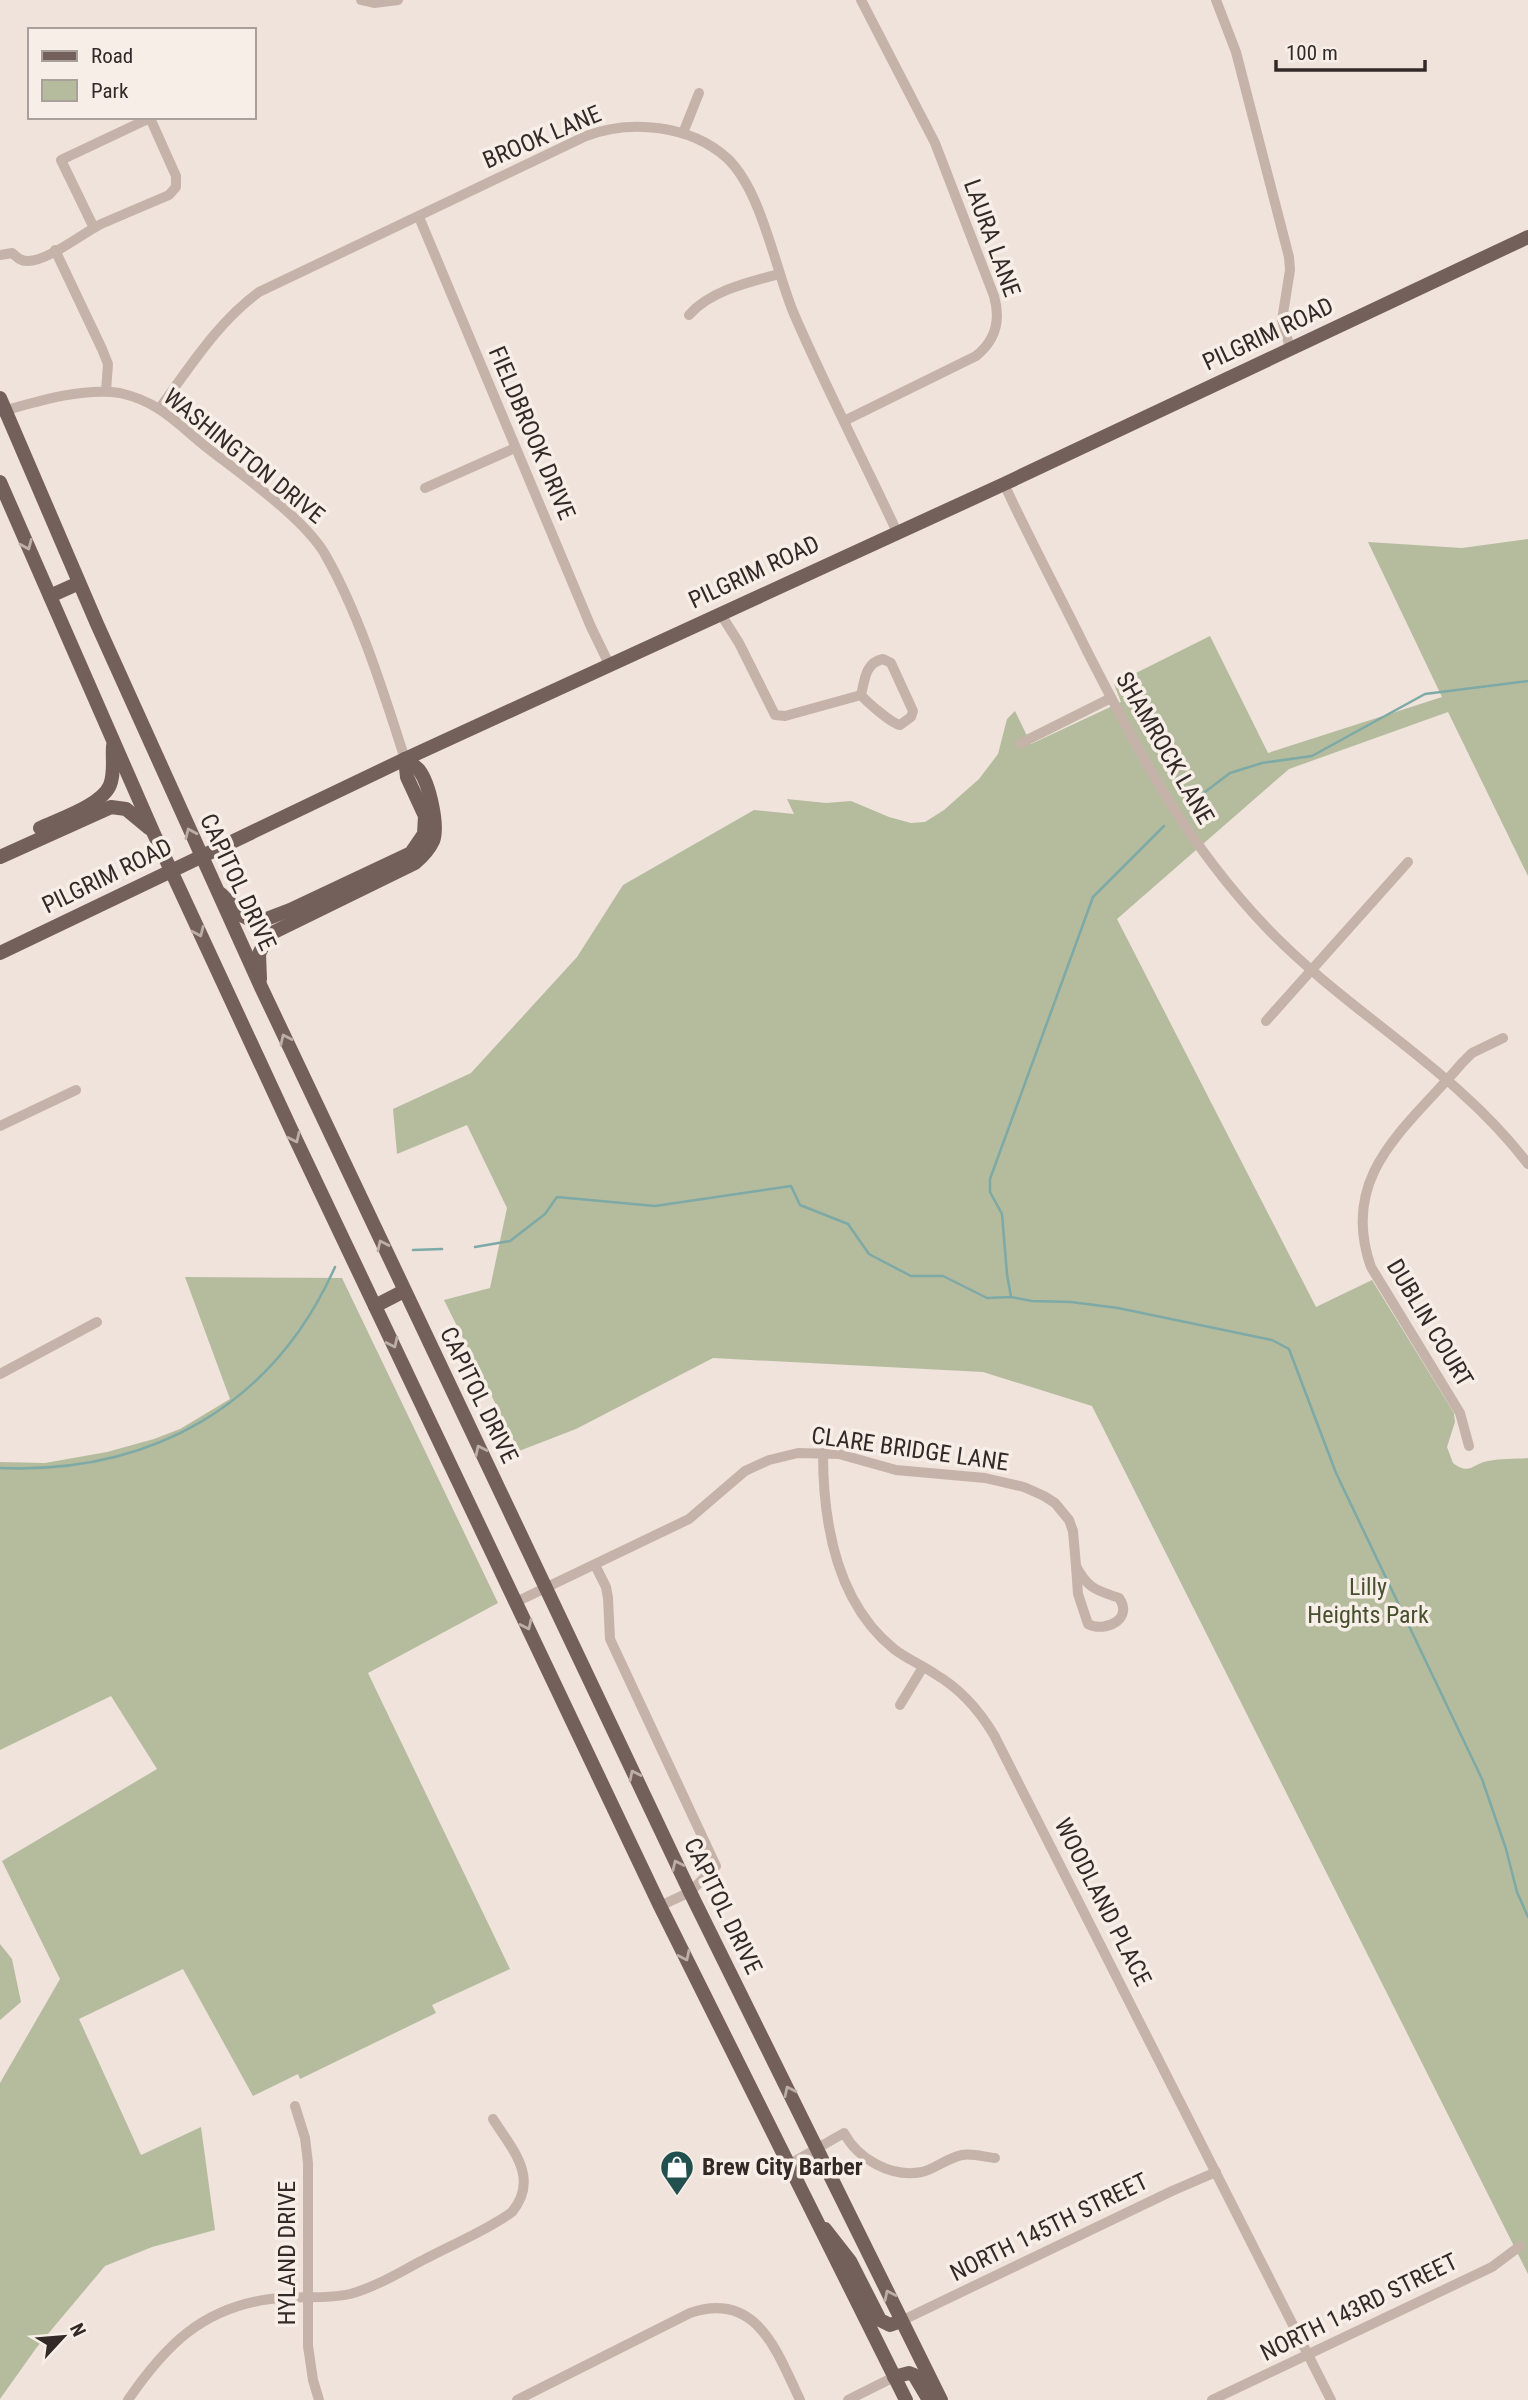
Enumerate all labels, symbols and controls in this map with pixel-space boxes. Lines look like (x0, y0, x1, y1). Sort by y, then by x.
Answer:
legend (28, 28, 256, 119)
scale bar (1276, 28, 1425, 72)
text: 100 m (1286, 41, 1338, 65)
text: Road (91, 44, 133, 68)
text: Park (91, 79, 129, 103)
street label: BROOK LANE (479, 100, 605, 174)
street label: LAURA LANE (958, 175, 1026, 301)
street label: PILGRIM ROAD (1198, 292, 1338, 376)
street label: FIELDBROOK DRIVE (483, 342, 581, 524)
street label: WASHINGTON DRIVE (158, 383, 330, 529)
street label: PILGRIM ROAD (684, 530, 824, 614)
one-way arrow (19, 537, 33, 550)
street label: SHAMROCK LANE (1110, 667, 1220, 829)
street label: CAPITOL DRIVE (194, 809, 282, 955)
one-way arrow (184, 828, 198, 840)
street label: PILGRIM ROAD (38, 833, 176, 919)
one-way arrow (191, 925, 205, 937)
one-way arrow (280, 1034, 294, 1046)
one-way arrow (287, 1131, 301, 1143)
one-way arrow (376, 1240, 390, 1252)
street label: DUBLIN COURT (1381, 1254, 1479, 1392)
street label: CAPITOL DRIVE (434, 1322, 524, 1468)
one-way arrow (385, 1336, 399, 1348)
street label: CLARE BRIDGE LANE (810, 1421, 1010, 1477)
one-way arrow (474, 1445, 488, 1457)
park label: Lilly Heights Park (1307, 1573, 1429, 1629)
one-way arrow (519, 1618, 533, 1630)
one-way arrow (629, 1770, 643, 1782)
street label: WOODLAND PLACE (1049, 1813, 1157, 1991)
street label: CAPITOL DRIVE (678, 1833, 768, 1979)
one-way arrow (671, 1860, 685, 1872)
one-way arrow (676, 1949, 690, 1961)
one-way arrow (783, 2086, 797, 2098)
shop icon: Brew City Barber (658, 2148, 696, 2197)
place label: Brew City Barber (702, 2153, 863, 2181)
street label: NORTH 145TH STREET (945, 2167, 1153, 2287)
street label: HYLAND DRIVE (273, 2181, 301, 2325)
street label: NORTH 143RD STREET (1256, 2247, 1462, 2367)
one-way arrow (883, 2290, 897, 2302)
north arrow (28, 2302, 98, 2372)
text: N (65, 2319, 91, 2340)

